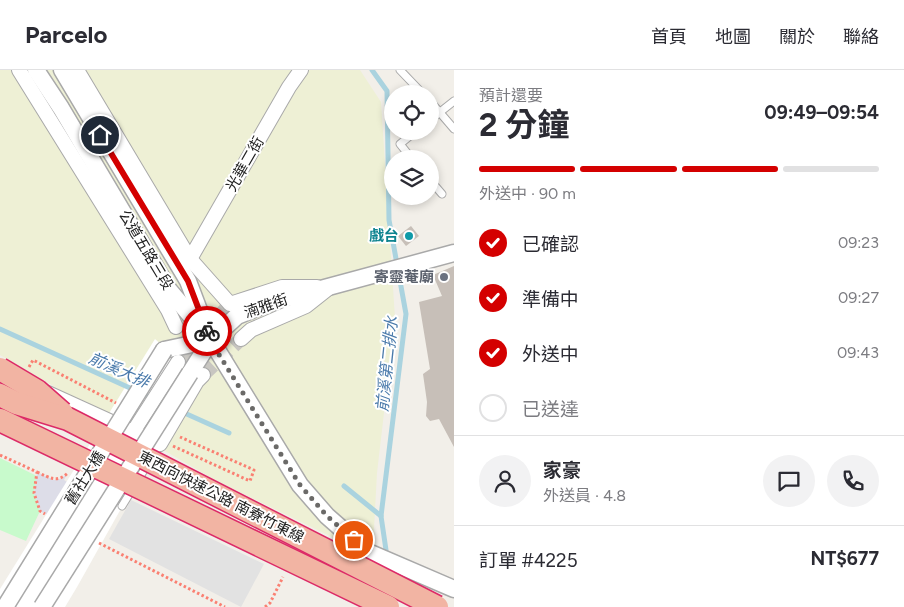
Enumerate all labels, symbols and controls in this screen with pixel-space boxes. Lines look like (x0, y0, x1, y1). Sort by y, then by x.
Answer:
text: Parcelo (25, 20, 107, 49)
text: 首頁 (651, 26, 687, 48)
text: 地圖 (715, 26, 751, 48)
text: 關於 (779, 26, 815, 48)
text: 聯絡 (843, 26, 879, 48)
map controls (384, 85, 439, 205)
button: locate (384, 85, 439, 140)
text: 預計還要 (479, 86, 543, 105)
text: 09:49–09:54 (764, 101, 879, 124)
text: 2 分鐘 (479, 106, 569, 144)
pin (79, 114, 121, 156)
icon: home (86, 121, 114, 149)
street label: 光華二街 (222, 134, 268, 194)
button: layers (384, 150, 439, 205)
text: 外送中 · 90 m (479, 184, 576, 203)
street label: 公道五路三段 (115, 207, 177, 293)
place label: 戲台 (369, 227, 399, 245)
icon: check (479, 229, 507, 257)
marker: 戲台 (403, 230, 415, 242)
text: 已確認 (522, 233, 579, 256)
text: 09:23 (838, 233, 879, 252)
place label: 寄靈菴廟 (374, 268, 434, 286)
marker: 寄靈菴廟 (438, 271, 450, 283)
icon: check (479, 284, 507, 312)
text: 準備中 (522, 288, 579, 311)
text: 09:27 (838, 288, 879, 307)
street label: 湳雅街 (242, 290, 290, 322)
courier (182, 306, 232, 356)
water label: 前溪第二排水 (373, 314, 402, 413)
icon: bike (193, 317, 221, 345)
icon: check (479, 339, 507, 367)
text: 外送中 (522, 343, 579, 366)
text: 09:43 (837, 343, 879, 362)
water label: 前溪大排 (86, 348, 154, 393)
text: 已送達 (522, 398, 579, 421)
street label: 東西向快速公路 南寮竹東線 (135, 447, 307, 547)
street label: 舊社大橋 (61, 448, 109, 508)
button: person (479, 455, 531, 507)
button: chat (763, 455, 815, 507)
button: phone (827, 455, 879, 507)
text: 家豪 (543, 459, 581, 482)
text: 外送員 · 4.8 (543, 486, 626, 505)
pin (333, 519, 375, 561)
icon: bag (340, 526, 368, 554)
text: NT$677 (811, 547, 879, 570)
text: 訂單 #4225 (479, 549, 578, 572)

